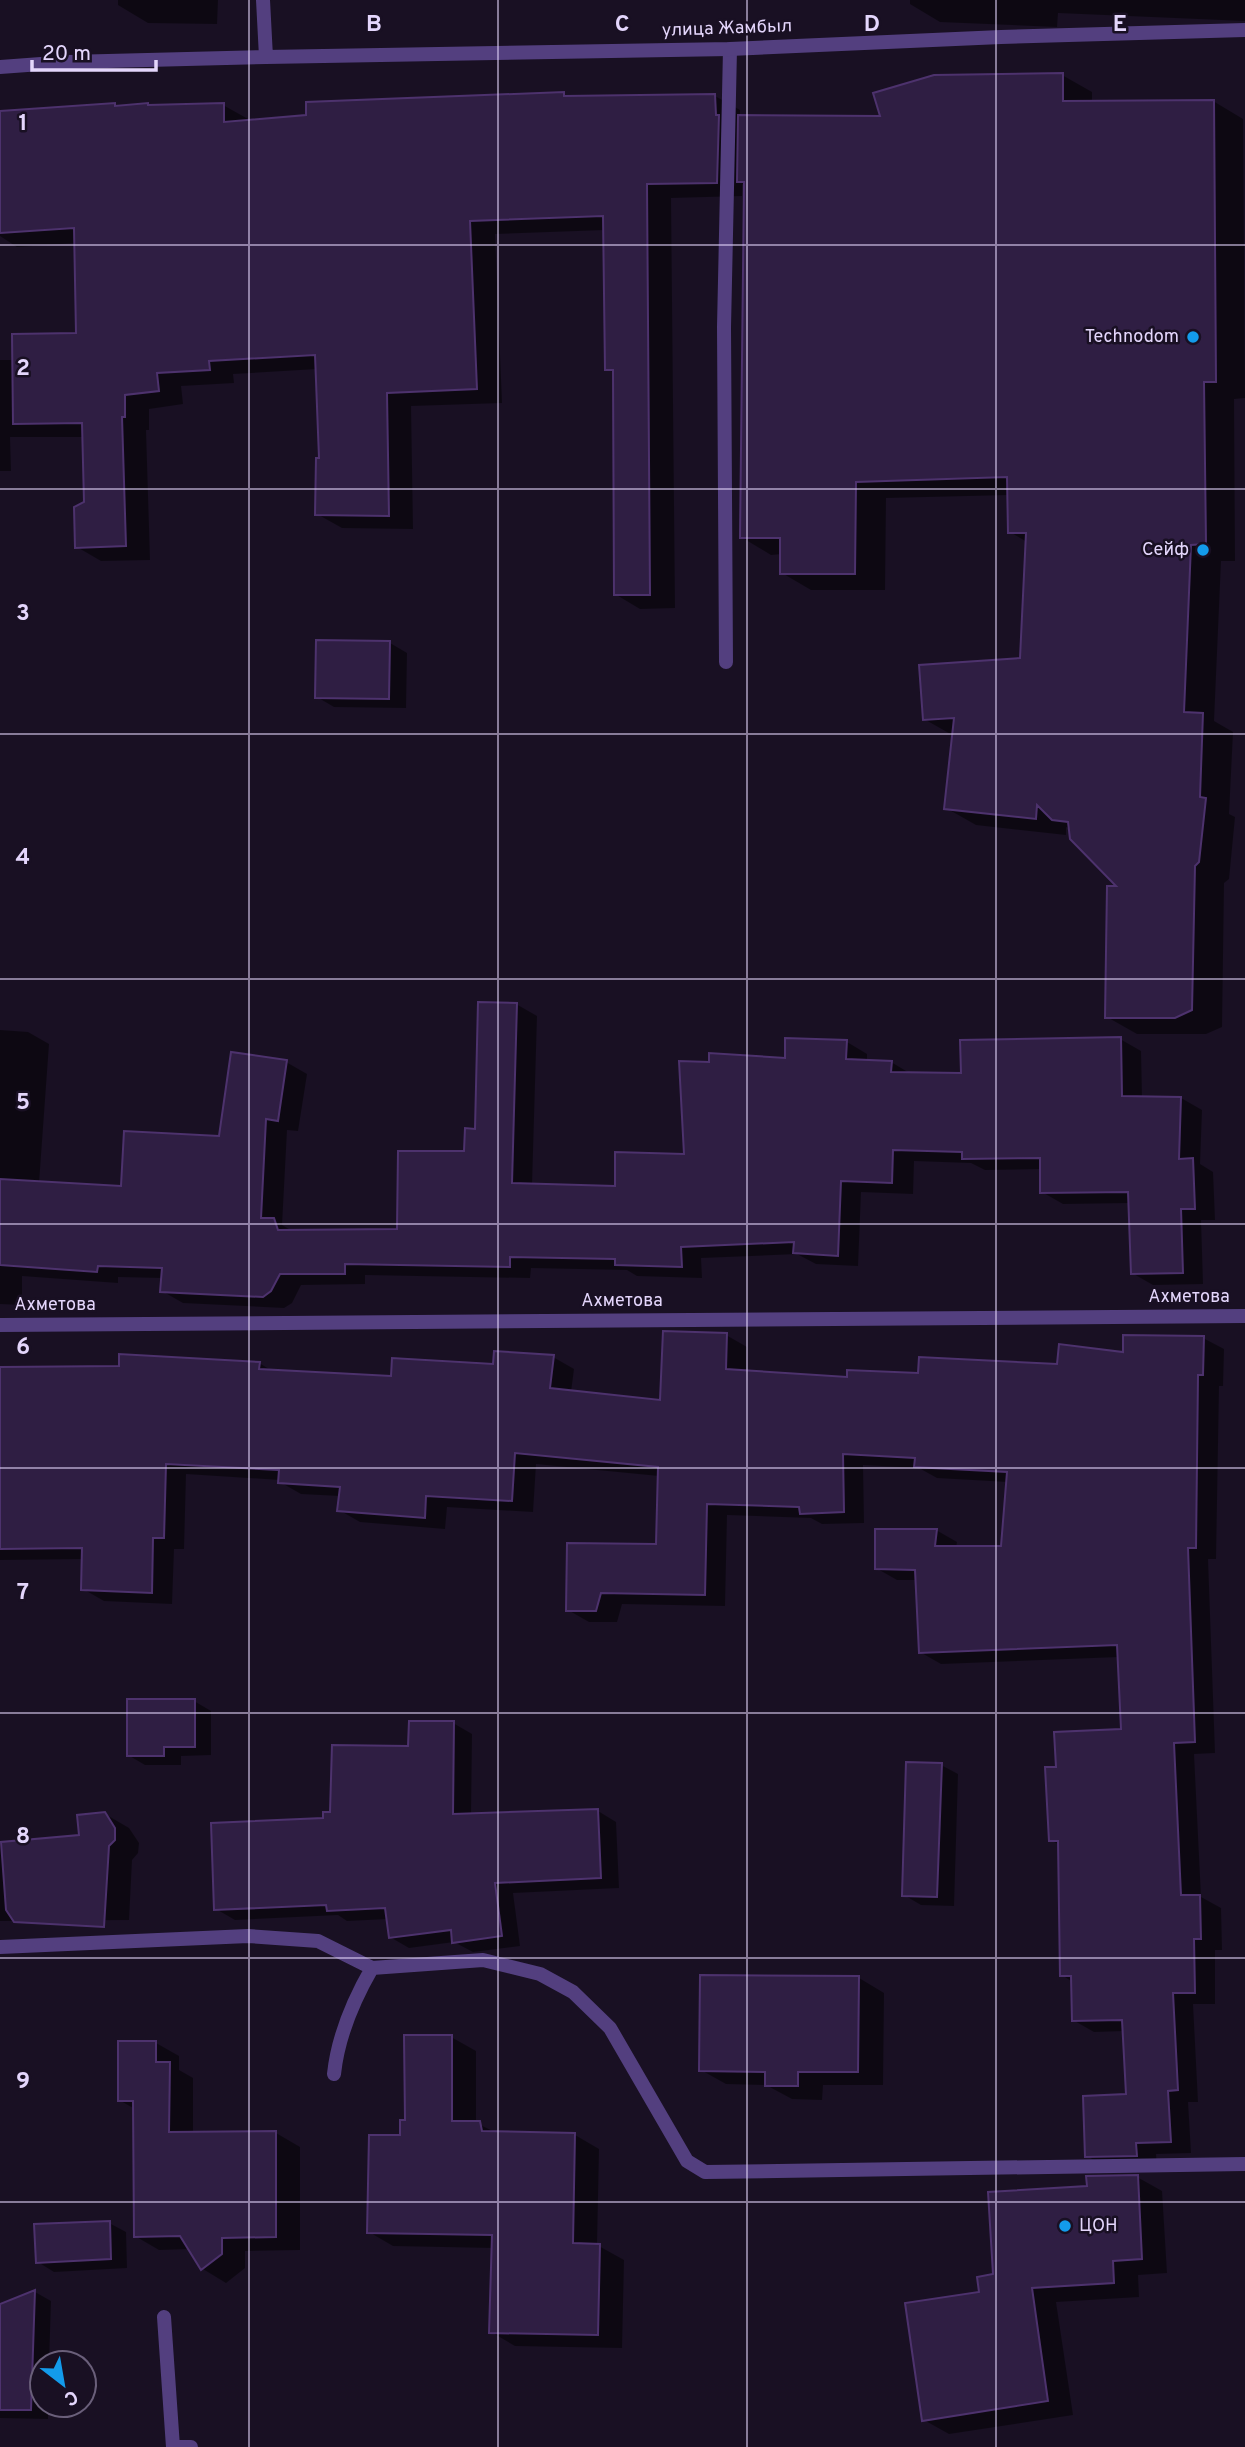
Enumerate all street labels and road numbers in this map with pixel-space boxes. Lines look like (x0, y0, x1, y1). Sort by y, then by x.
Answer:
street label: улица Жамбыл (661, 15, 793, 43)
street label: Ахметова (1148, 1286, 1230, 1309)
street label: Ахметова (581, 1290, 663, 1313)
street label: Ахметова (14, 1294, 96, 1317)

